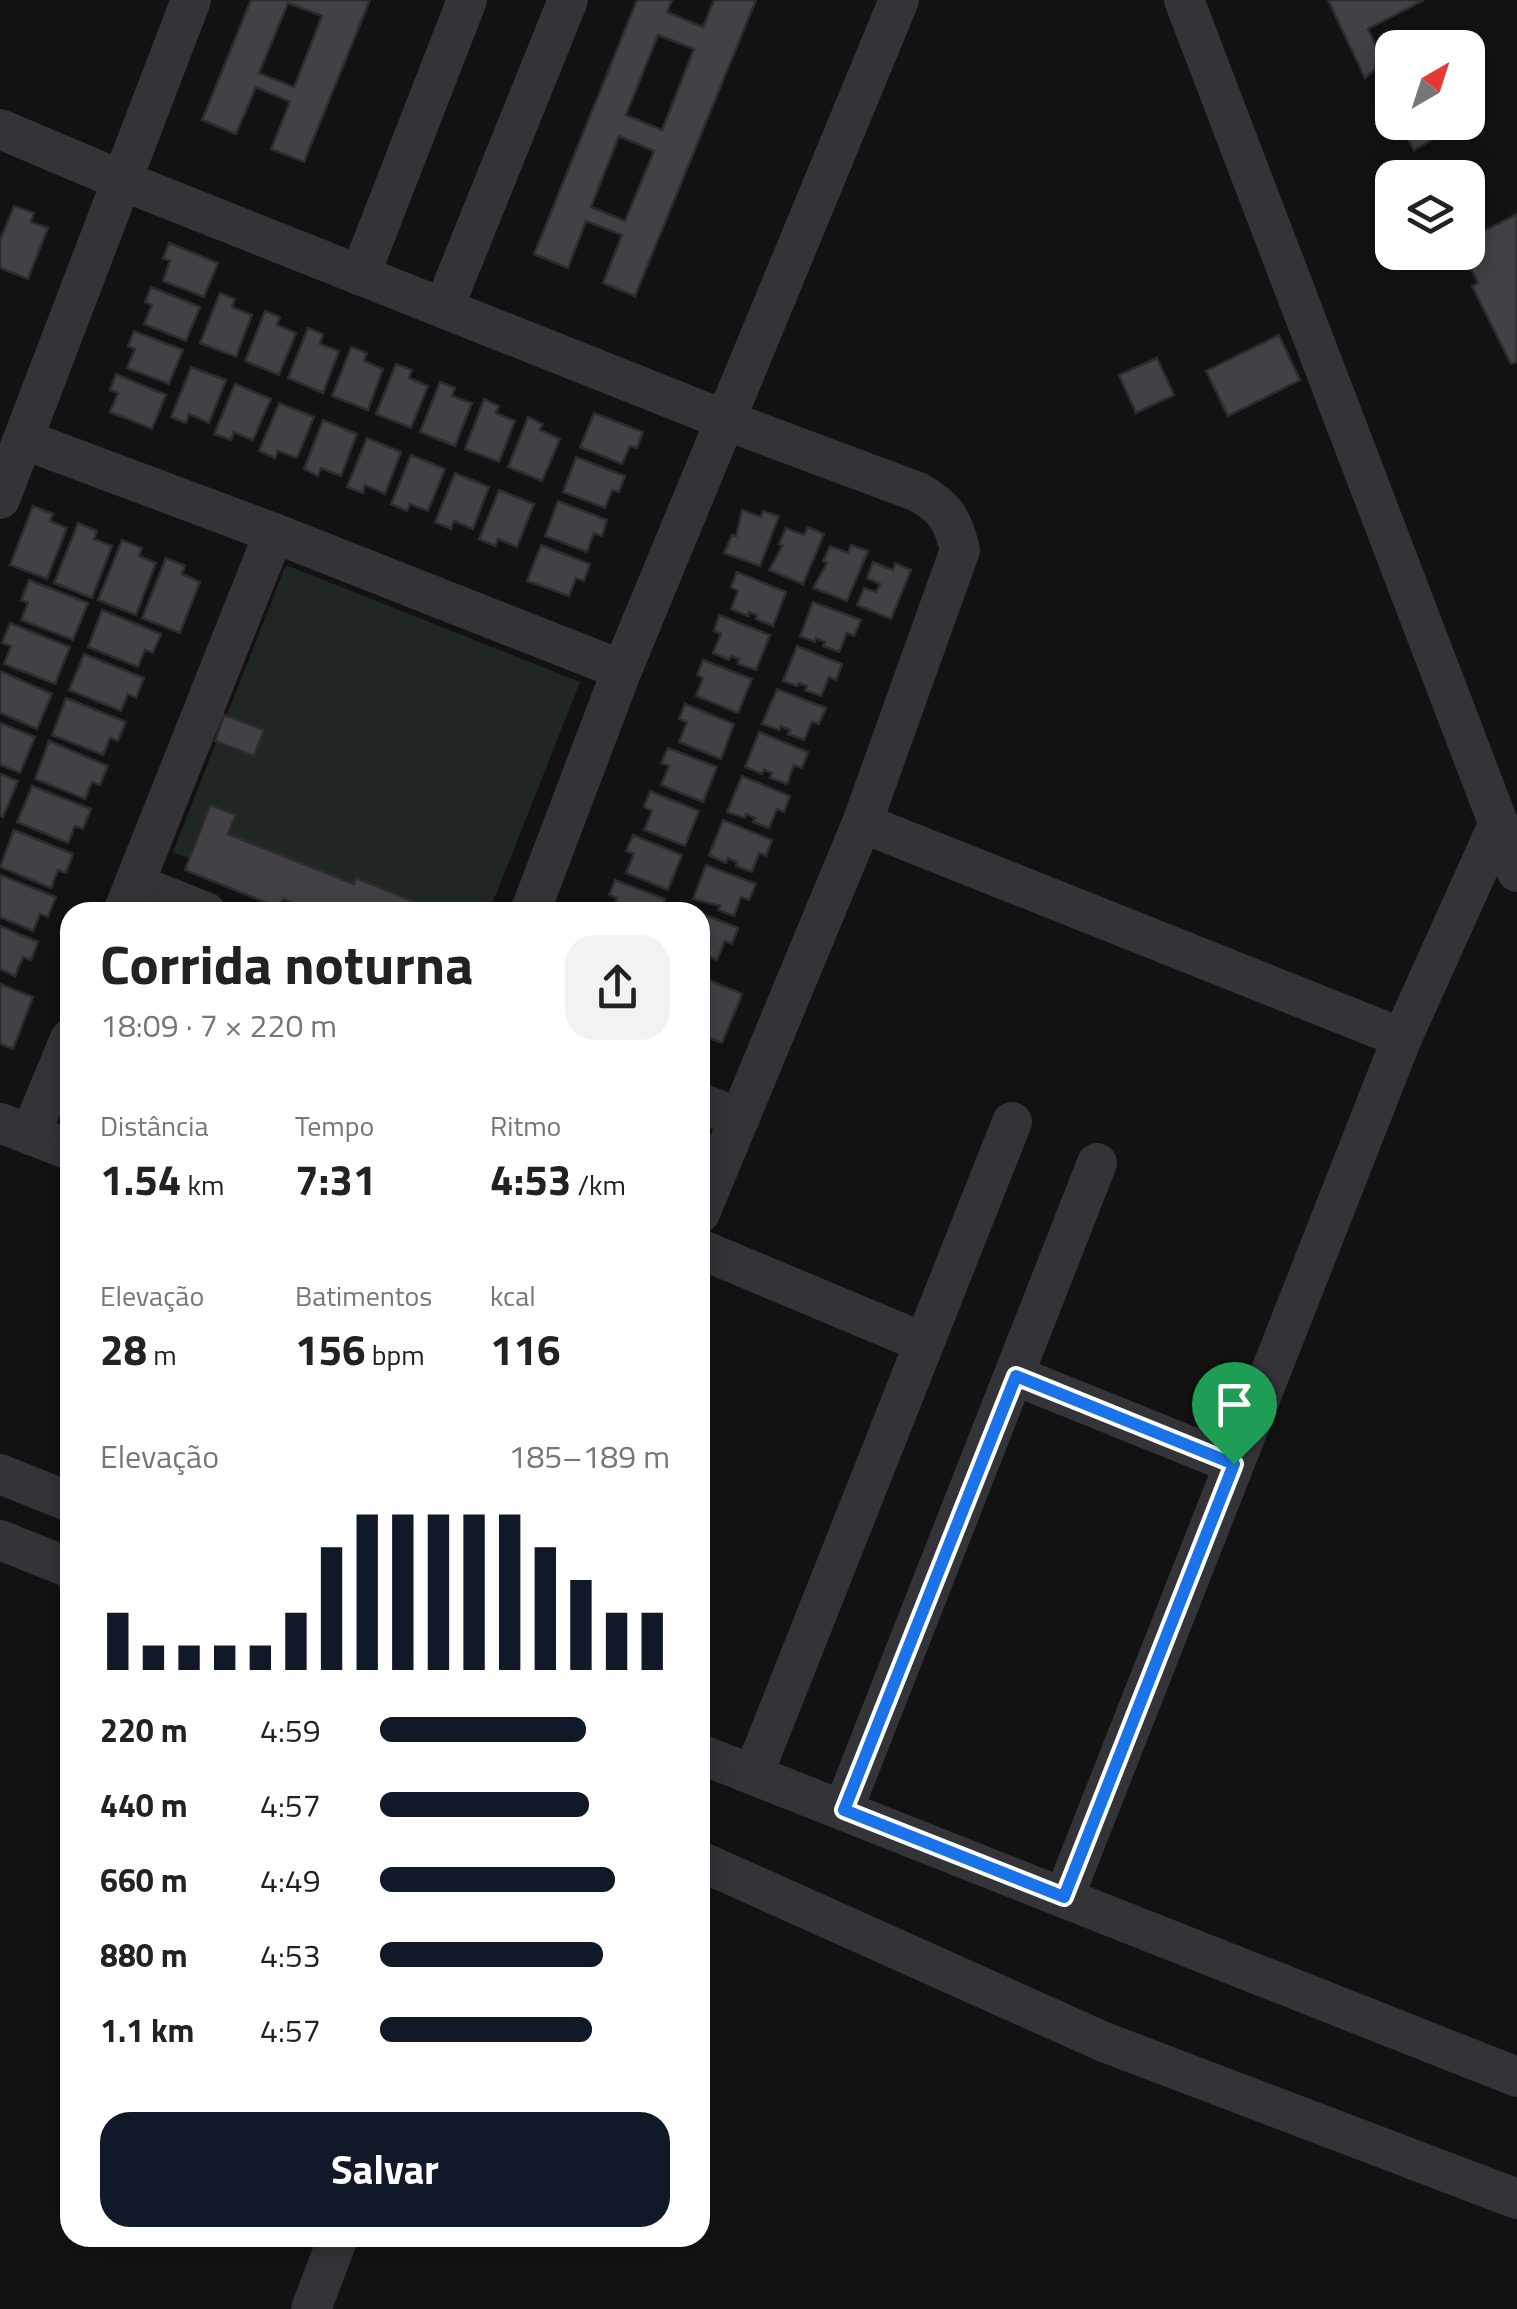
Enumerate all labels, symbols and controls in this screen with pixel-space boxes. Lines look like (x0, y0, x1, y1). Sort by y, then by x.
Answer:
north arrow (1375, 30, 1485, 140)
map controls (1375, 30, 1485, 270)
button: layers (1375, 160, 1485, 270)
text: Corrida noturna (100, 922, 473, 1005)
button: share (565, 935, 670, 1040)
text: 18:09 · 7 × 220 m (100, 1001, 337, 1049)
text: Distância (100, 1104, 208, 1147)
text: Tempo (295, 1104, 374, 1147)
text: Ritmo (490, 1104, 561, 1147)
text: 1.54 (100, 1147, 181, 1211)
text: 7:31 (295, 1147, 376, 1211)
text: 4:53 (490, 1147, 571, 1211)
text: km (181, 1163, 224, 1206)
text: /km (571, 1163, 626, 1206)
text: Elevação (100, 1274, 204, 1317)
text: Batimentos (295, 1274, 432, 1317)
text: kcal (490, 1274, 536, 1317)
text: 28 (100, 1317, 147, 1381)
text: 156 (295, 1317, 366, 1381)
text: 116 (490, 1317, 561, 1381)
text: m (147, 1333, 177, 1376)
text: bpm (366, 1333, 425, 1376)
pin (1192, 1362, 1277, 1465)
icon: arrive (1207, 1377, 1262, 1432)
text: Elevação (100, 1432, 219, 1480)
text: 185–189 m (508, 1432, 670, 1480)
text: 220 m (100, 1706, 188, 1754)
text: 4:59 (260, 1706, 321, 1754)
text: 440 m (100, 1781, 188, 1829)
text: 4:57 (260, 1781, 321, 1829)
text: 660 m (100, 1856, 188, 1904)
text: 4:49 (260, 1856, 321, 1904)
text: 880 m (100, 1931, 188, 1979)
text: 4:53 (260, 1931, 321, 1979)
text: 1.1 km (100, 2006, 194, 2054)
text: 4:57 (260, 2006, 321, 2054)
button: Salvar (100, 2112, 670, 2227)

